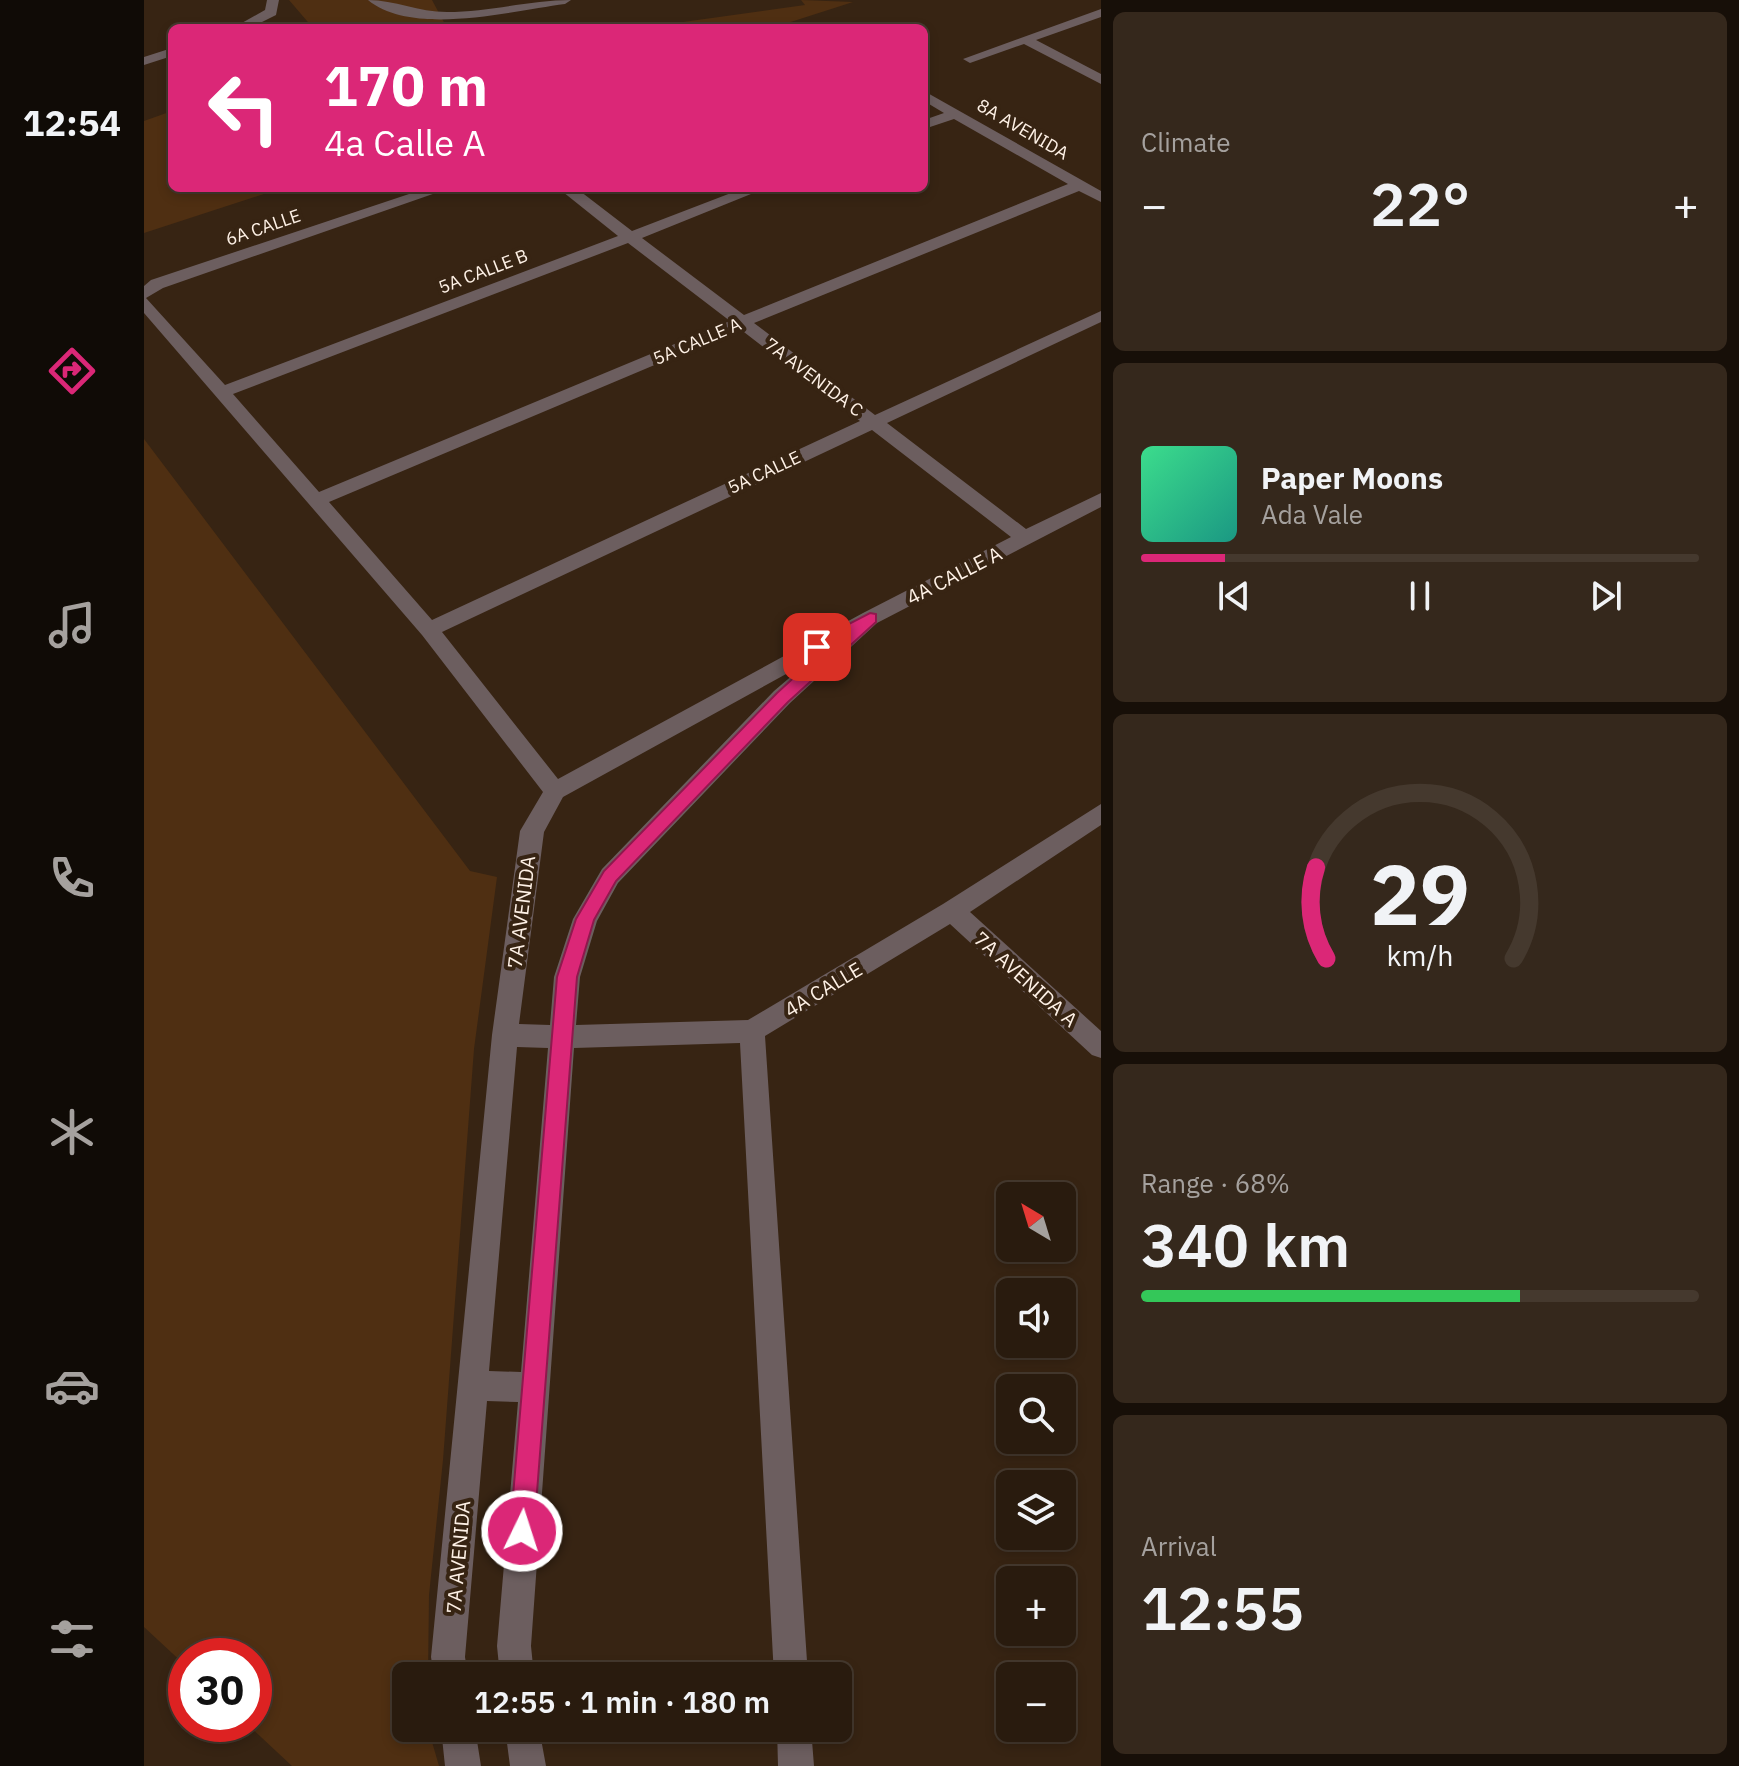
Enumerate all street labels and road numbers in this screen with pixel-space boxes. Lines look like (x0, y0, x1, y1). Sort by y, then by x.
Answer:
street label: 8A AVENIDA (973, 93, 1073, 165)
street label: 6A CALLE (222, 203, 304, 251)
street label: 5A CALLE B (435, 243, 531, 299)
street label: 5A CALLE A (649, 312, 745, 370)
street label: 7A AVENIDA C (760, 332, 868, 422)
street label: 5A CALLE (724, 445, 804, 499)
street label: 4A CALLE A (902, 539, 1007, 611)
street label: 7A AVENIDA (501, 854, 541, 970)
street label: 7A AVENIDA A (968, 925, 1084, 1033)
street label: 4A CALLE (779, 955, 867, 1023)
street label: 7A AVENIDA (440, 1499, 476, 1615)

